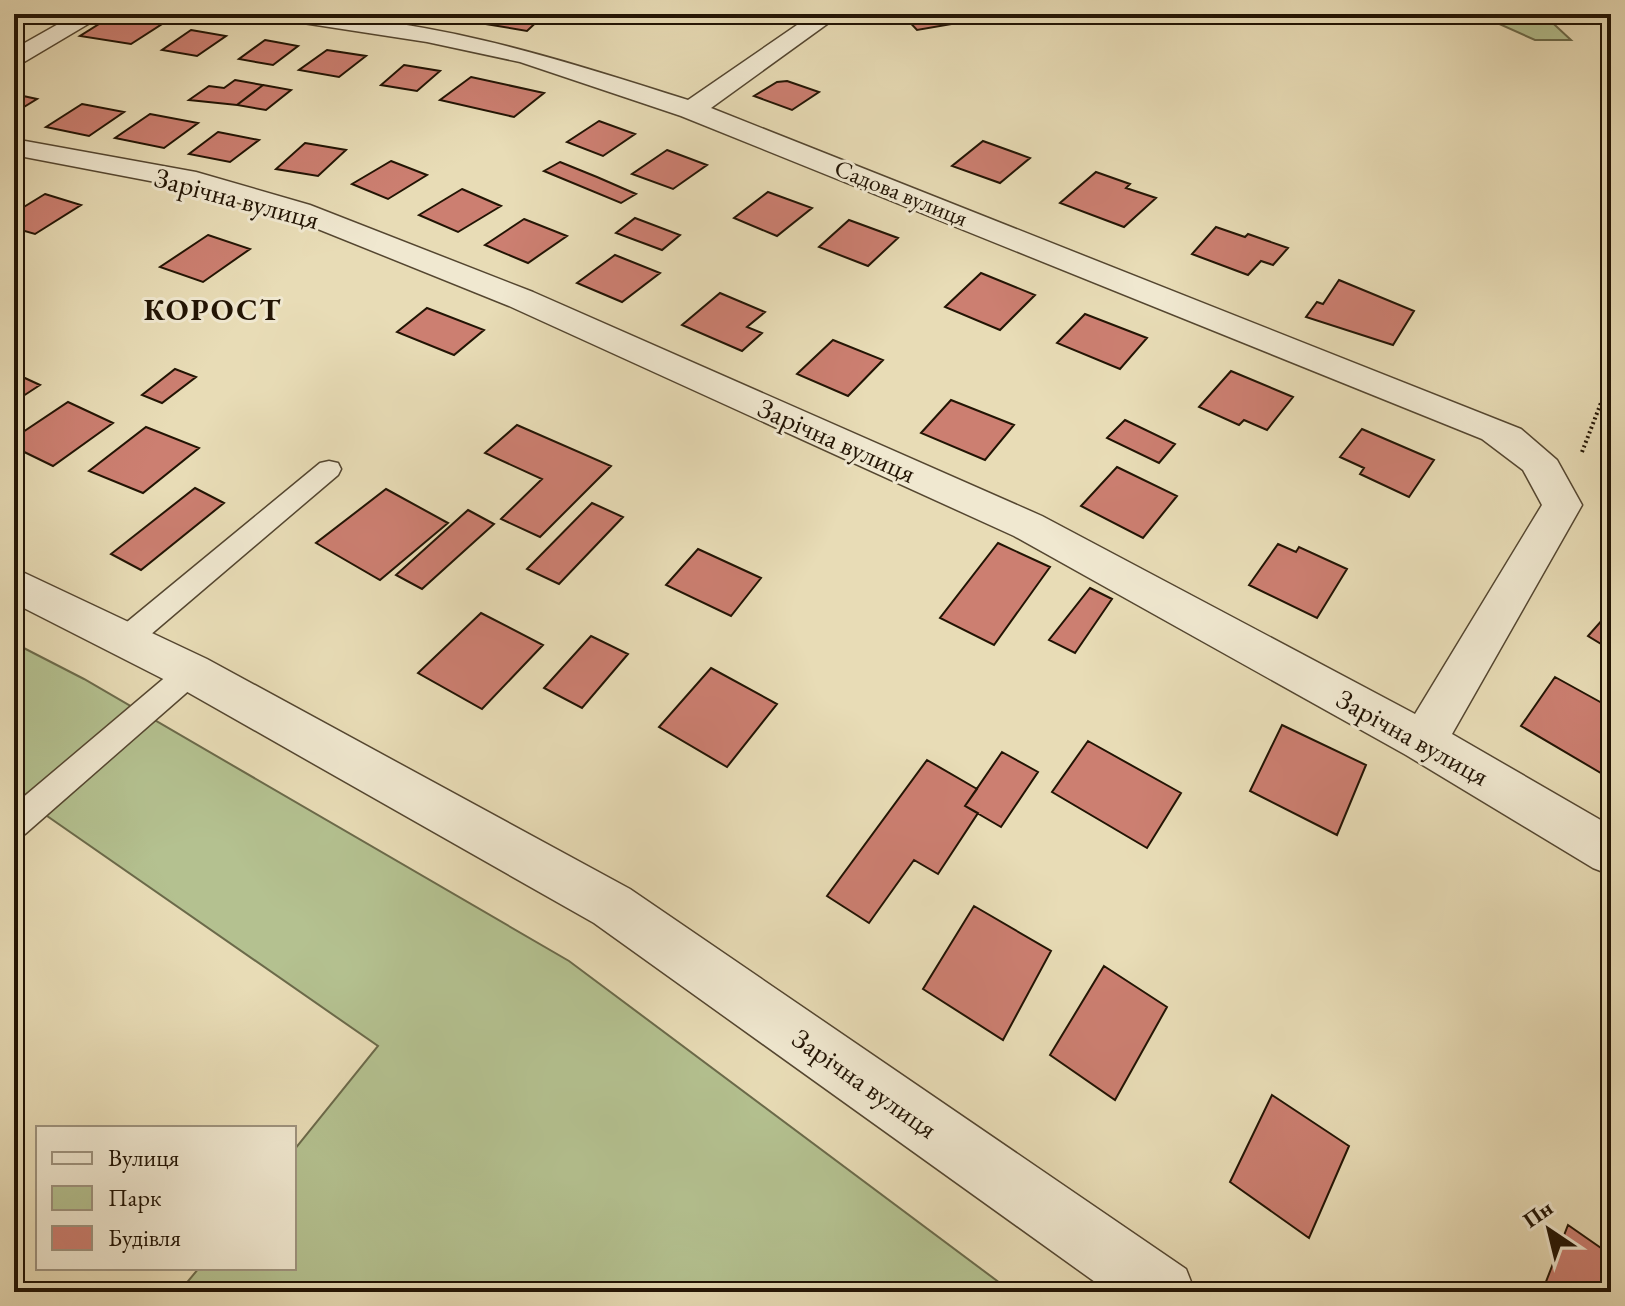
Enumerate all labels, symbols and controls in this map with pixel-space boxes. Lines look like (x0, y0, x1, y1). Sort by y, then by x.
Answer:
street label: Садова вулиця (830, 152, 973, 233)
street label: Зарічна вулиця (151, 159, 323, 237)
district label: КОРОСТ (144, 290, 282, 329)
street label: Зарічна вулиця (753, 389, 921, 491)
street label: Зарічна вулиця (1330, 680, 1496, 794)
street label: Зарічна вулиця (785, 1020, 945, 1146)
legend (36, 1126, 296, 1270)
text: Вулиця (108, 1142, 180, 1173)
text: Парк (108, 1182, 162, 1213)
north arrow (1509, 1190, 1589, 1270)
text: Пн (1517, 1193, 1559, 1235)
text: Будівля (108, 1222, 181, 1253)

